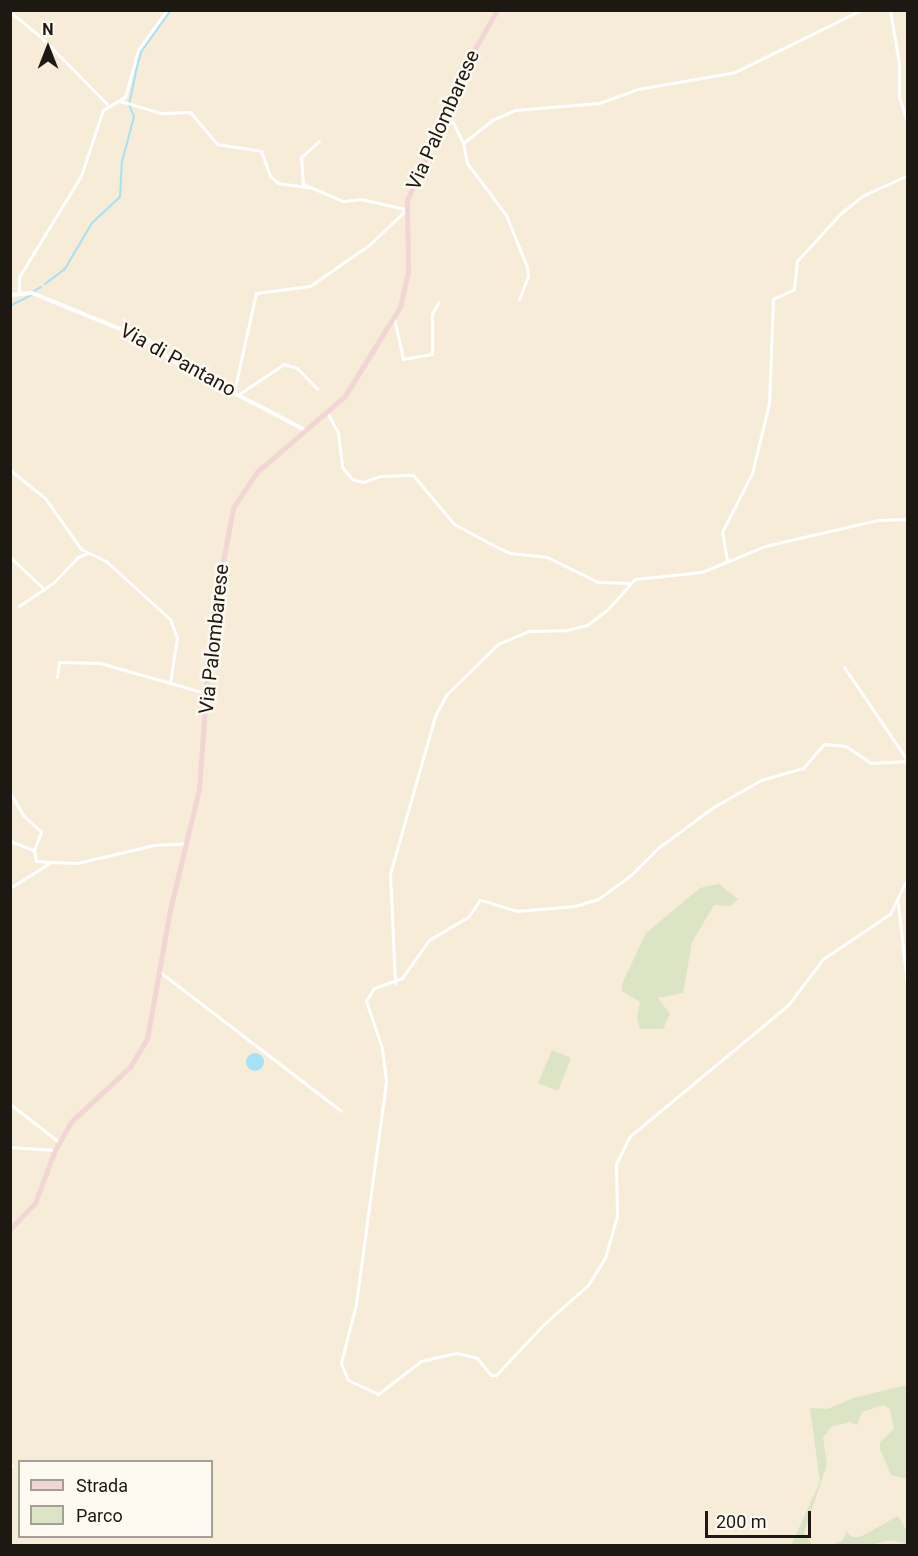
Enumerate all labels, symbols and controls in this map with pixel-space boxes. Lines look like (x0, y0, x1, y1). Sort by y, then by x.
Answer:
north arrow (18, 18, 78, 78)
text: N (42, 20, 54, 39)
street label: Via Palombarese (401, 46, 485, 194)
street label: Via di Pantano (116, 318, 240, 402)
street label: Via Palombarese (194, 563, 234, 715)
legend (18, 1460, 213, 1538)
text: Strada (76, 1475, 128, 1496)
scale bar (708, 1499, 814, 1537)
text: Parco (76, 1505, 123, 1526)
text: 200 m (716, 1511, 767, 1532)

